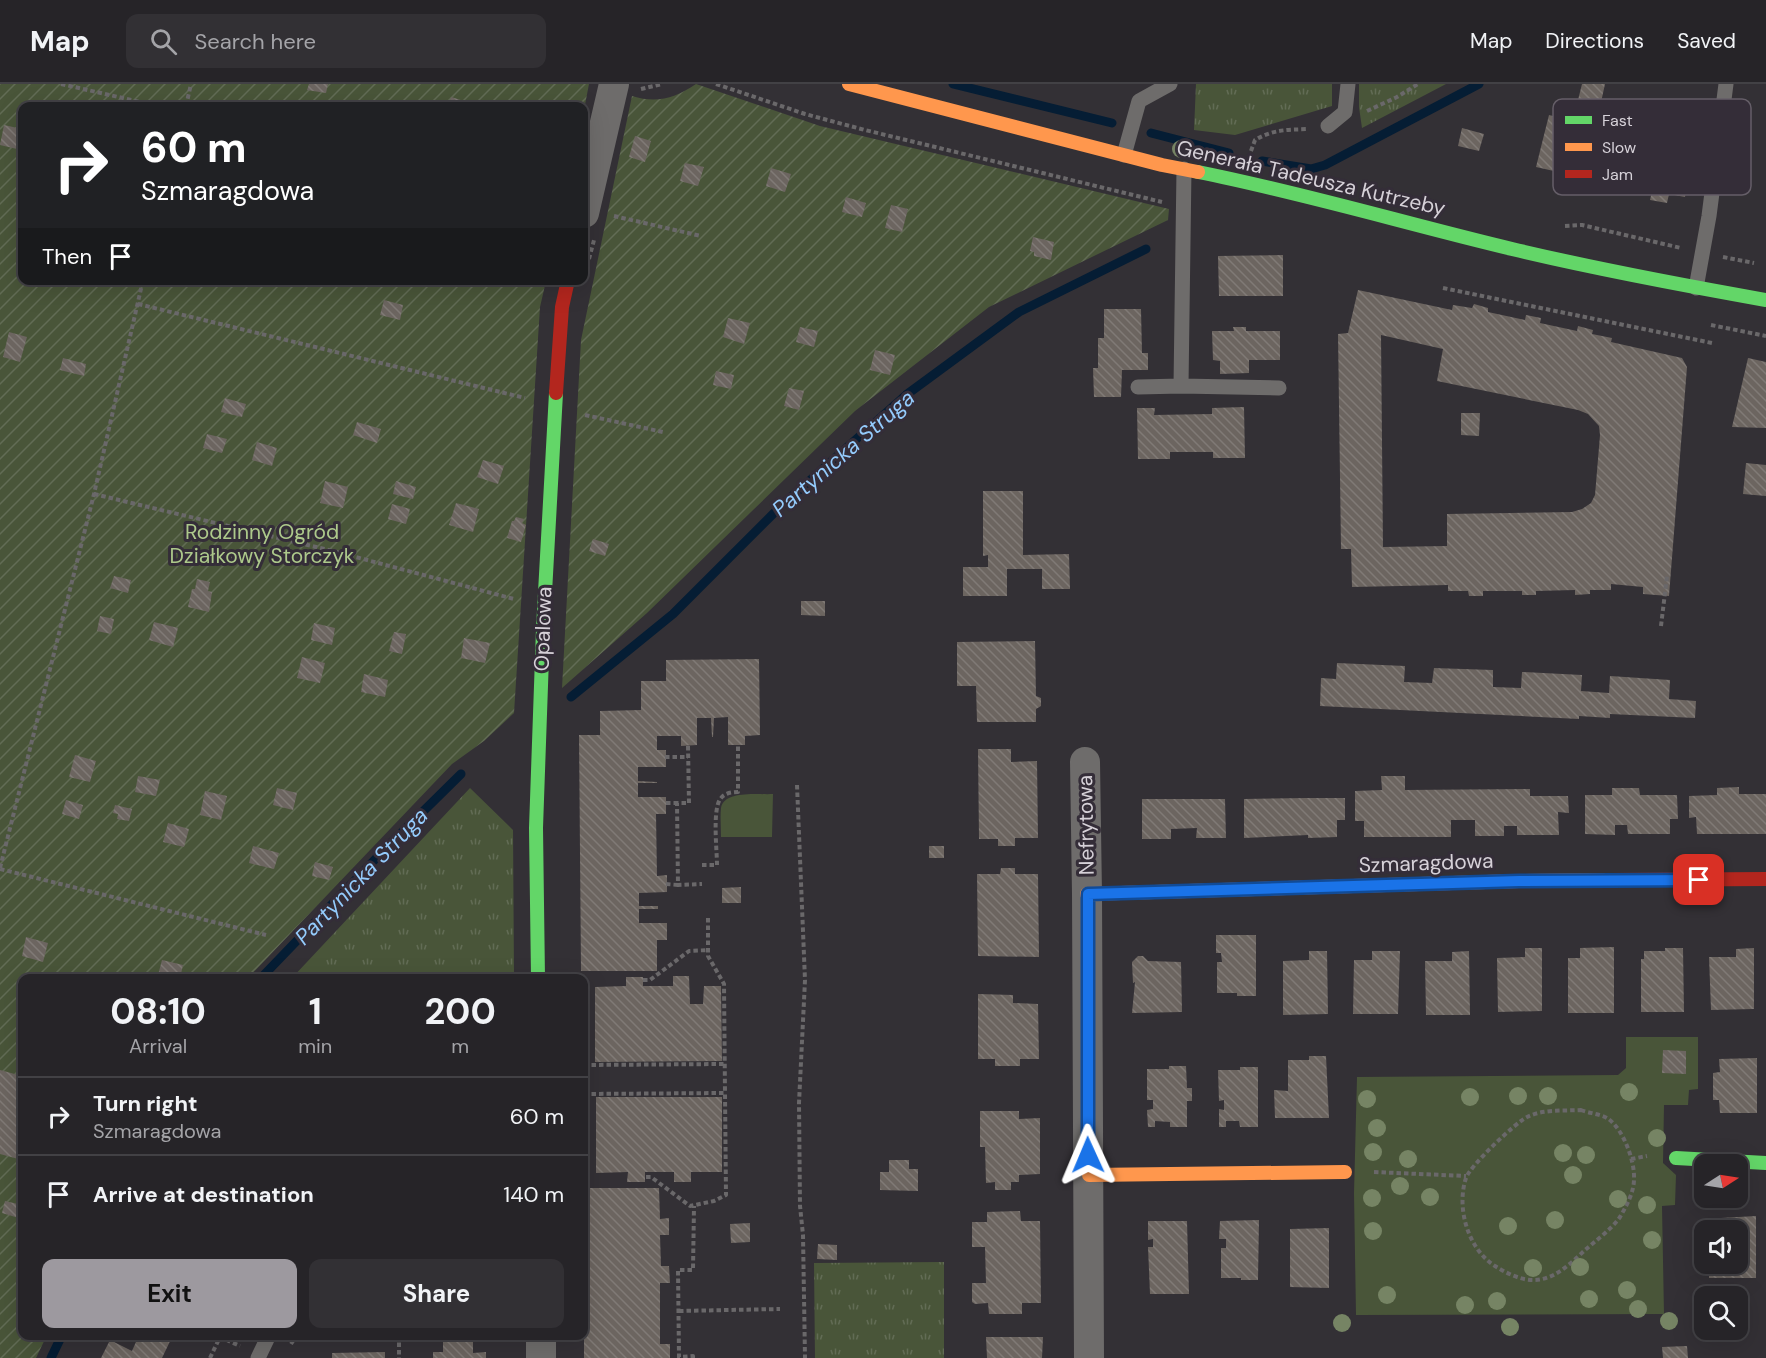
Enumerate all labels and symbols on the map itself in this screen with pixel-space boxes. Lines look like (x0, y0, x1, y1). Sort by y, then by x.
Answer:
legend (1553, 99, 1751, 195)
text: Fast (1602, 110, 1633, 131)
street label: Generała Tadeusza Kutrzeby (1174, 133, 1448, 223)
text: Slow (1602, 137, 1636, 158)
text: Jam (1602, 164, 1633, 185)
water label: Partynicka Struga (766, 383, 921, 523)
park label: Rodzinny Ogród Działkowy Storczyk (170, 518, 355, 570)
street label: Opalowa (528, 586, 558, 672)
street label: Nefrytowa (1071, 775, 1101, 875)
water label: Partynicka Struga (288, 802, 434, 951)
street label: Szmaragdowa (1358, 847, 1494, 879)
pin (1673, 854, 1724, 905)
position arrow (1056, 1123, 1120, 1187)
north arrow (1694, 1154, 1748, 1208)

